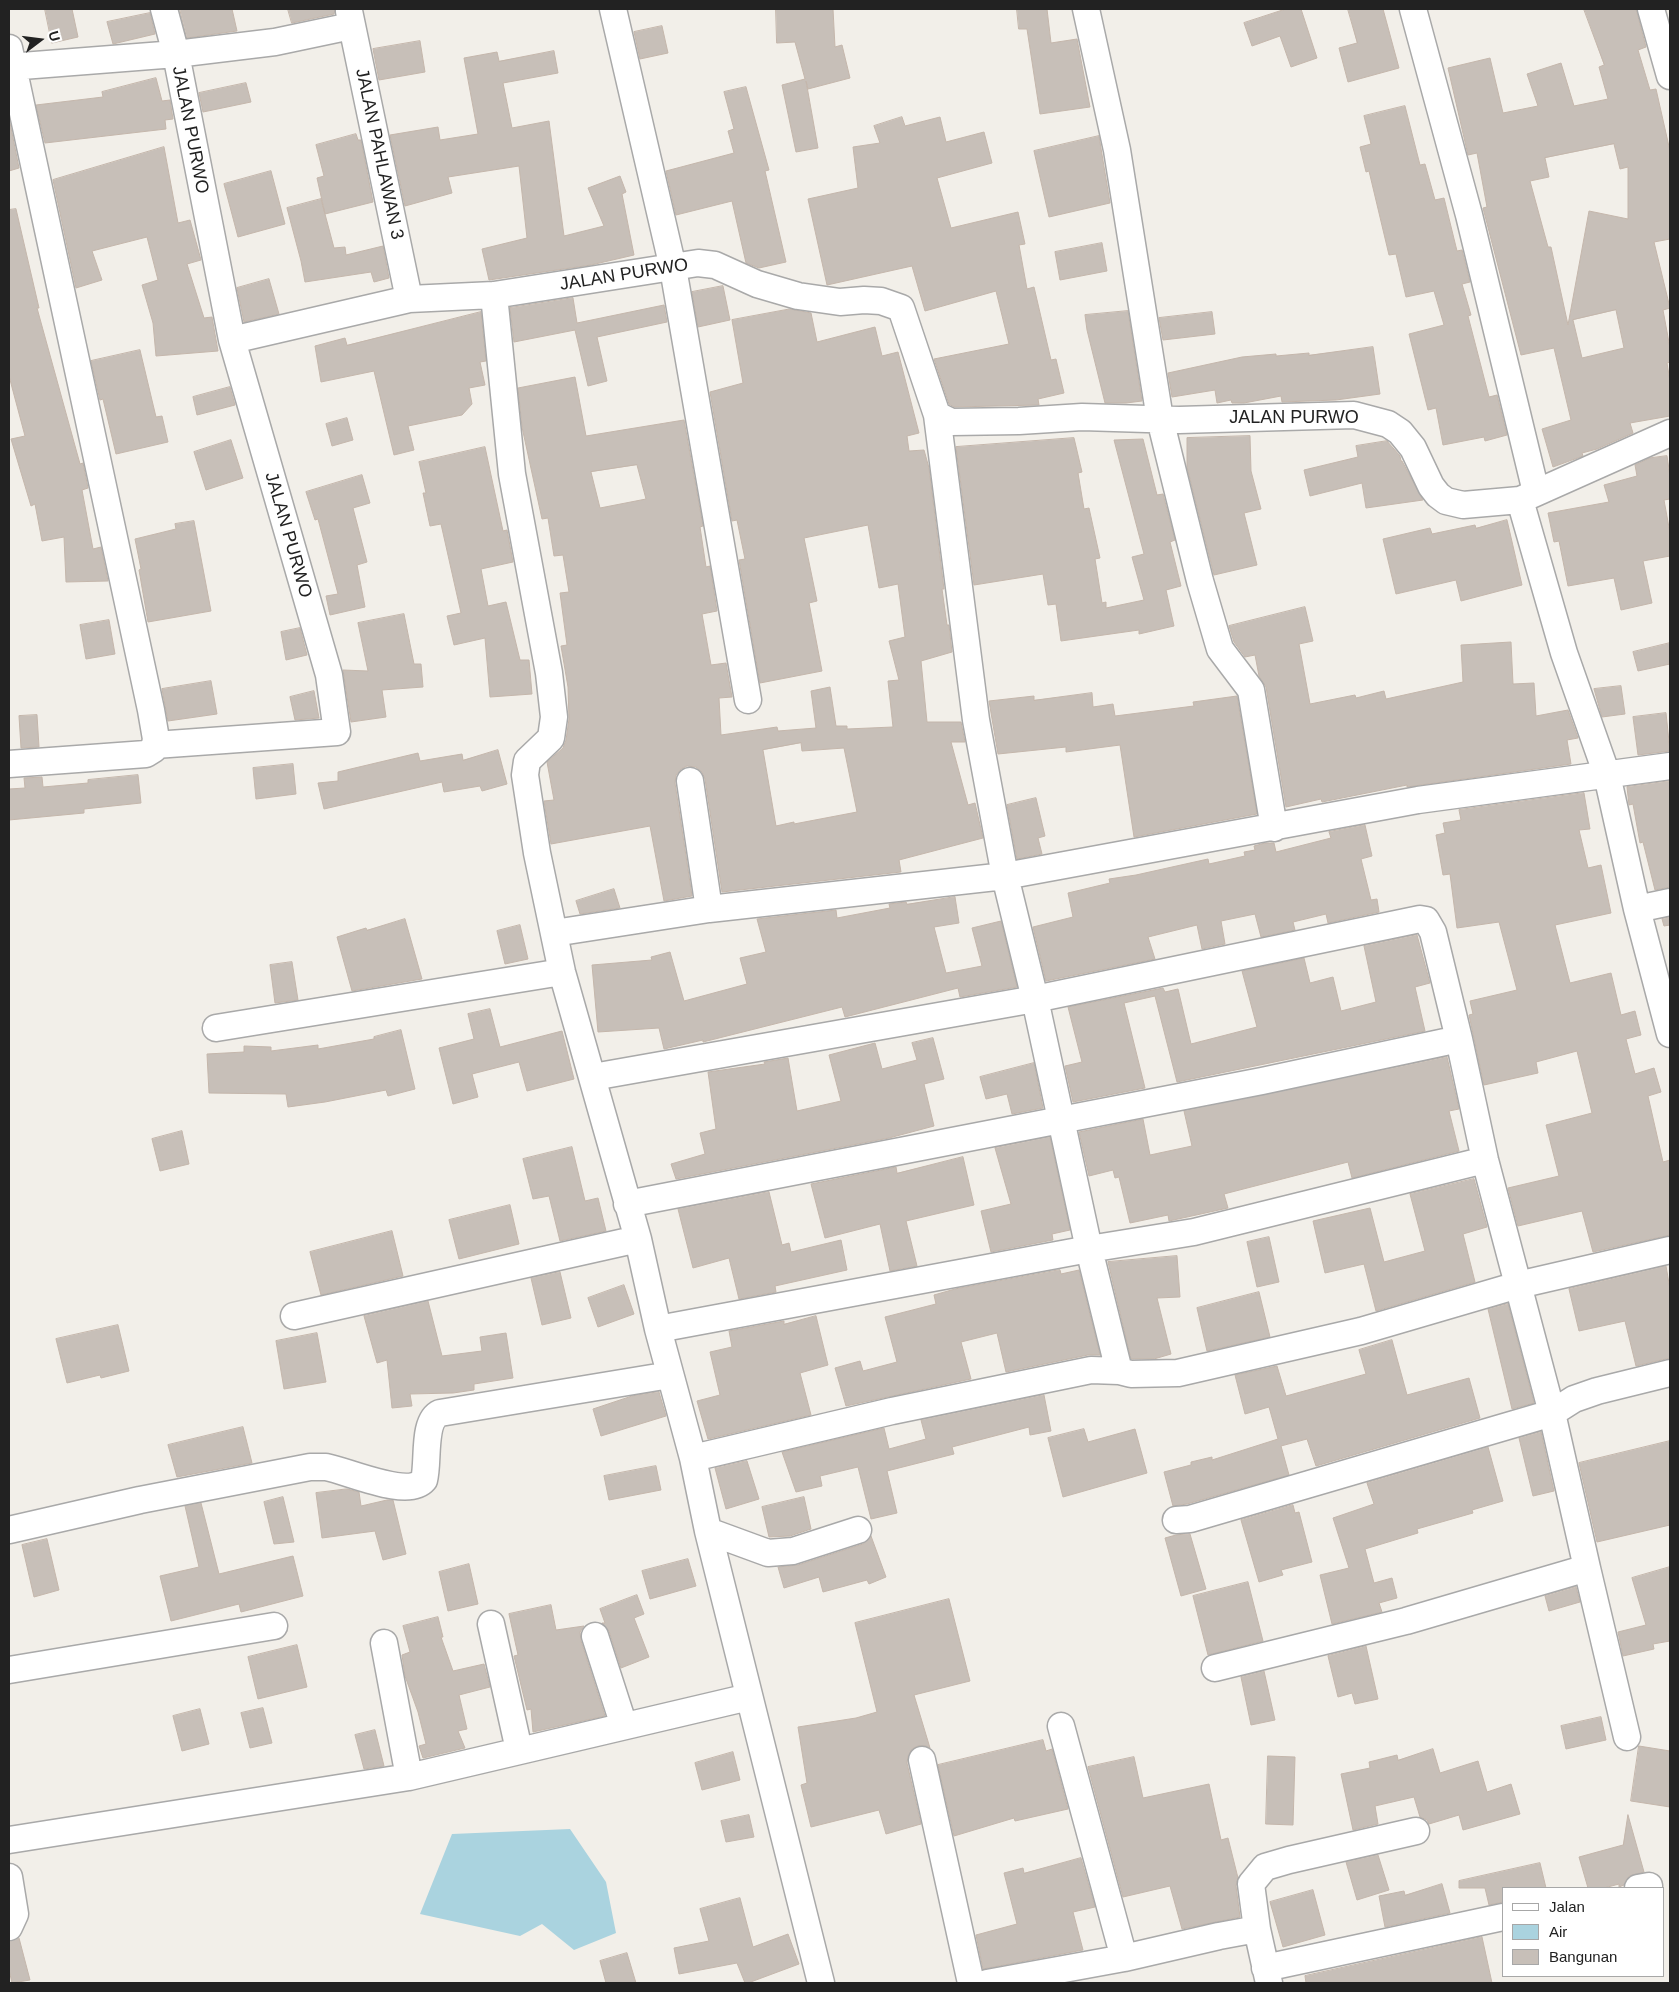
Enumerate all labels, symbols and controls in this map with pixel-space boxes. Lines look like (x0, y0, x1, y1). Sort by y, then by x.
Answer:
north arrow (15, 15, 65, 65)
text: U (45, 29, 64, 43)
street label: JALAN PURWO (167, 64, 213, 196)
street label: JALAN PAHLAWAN 3 (350, 66, 408, 242)
street label: JALAN PURWO (558, 254, 690, 296)
street label: JALAN PURWO (1229, 407, 1359, 429)
street label: JALAN PURWO (260, 470, 316, 600)
legend (1502, 1887, 1664, 1977)
text: Jalan (1549, 1898, 1585, 1915)
text: Air (1549, 1923, 1567, 1940)
text: Bangunan (1549, 1948, 1617, 1965)

